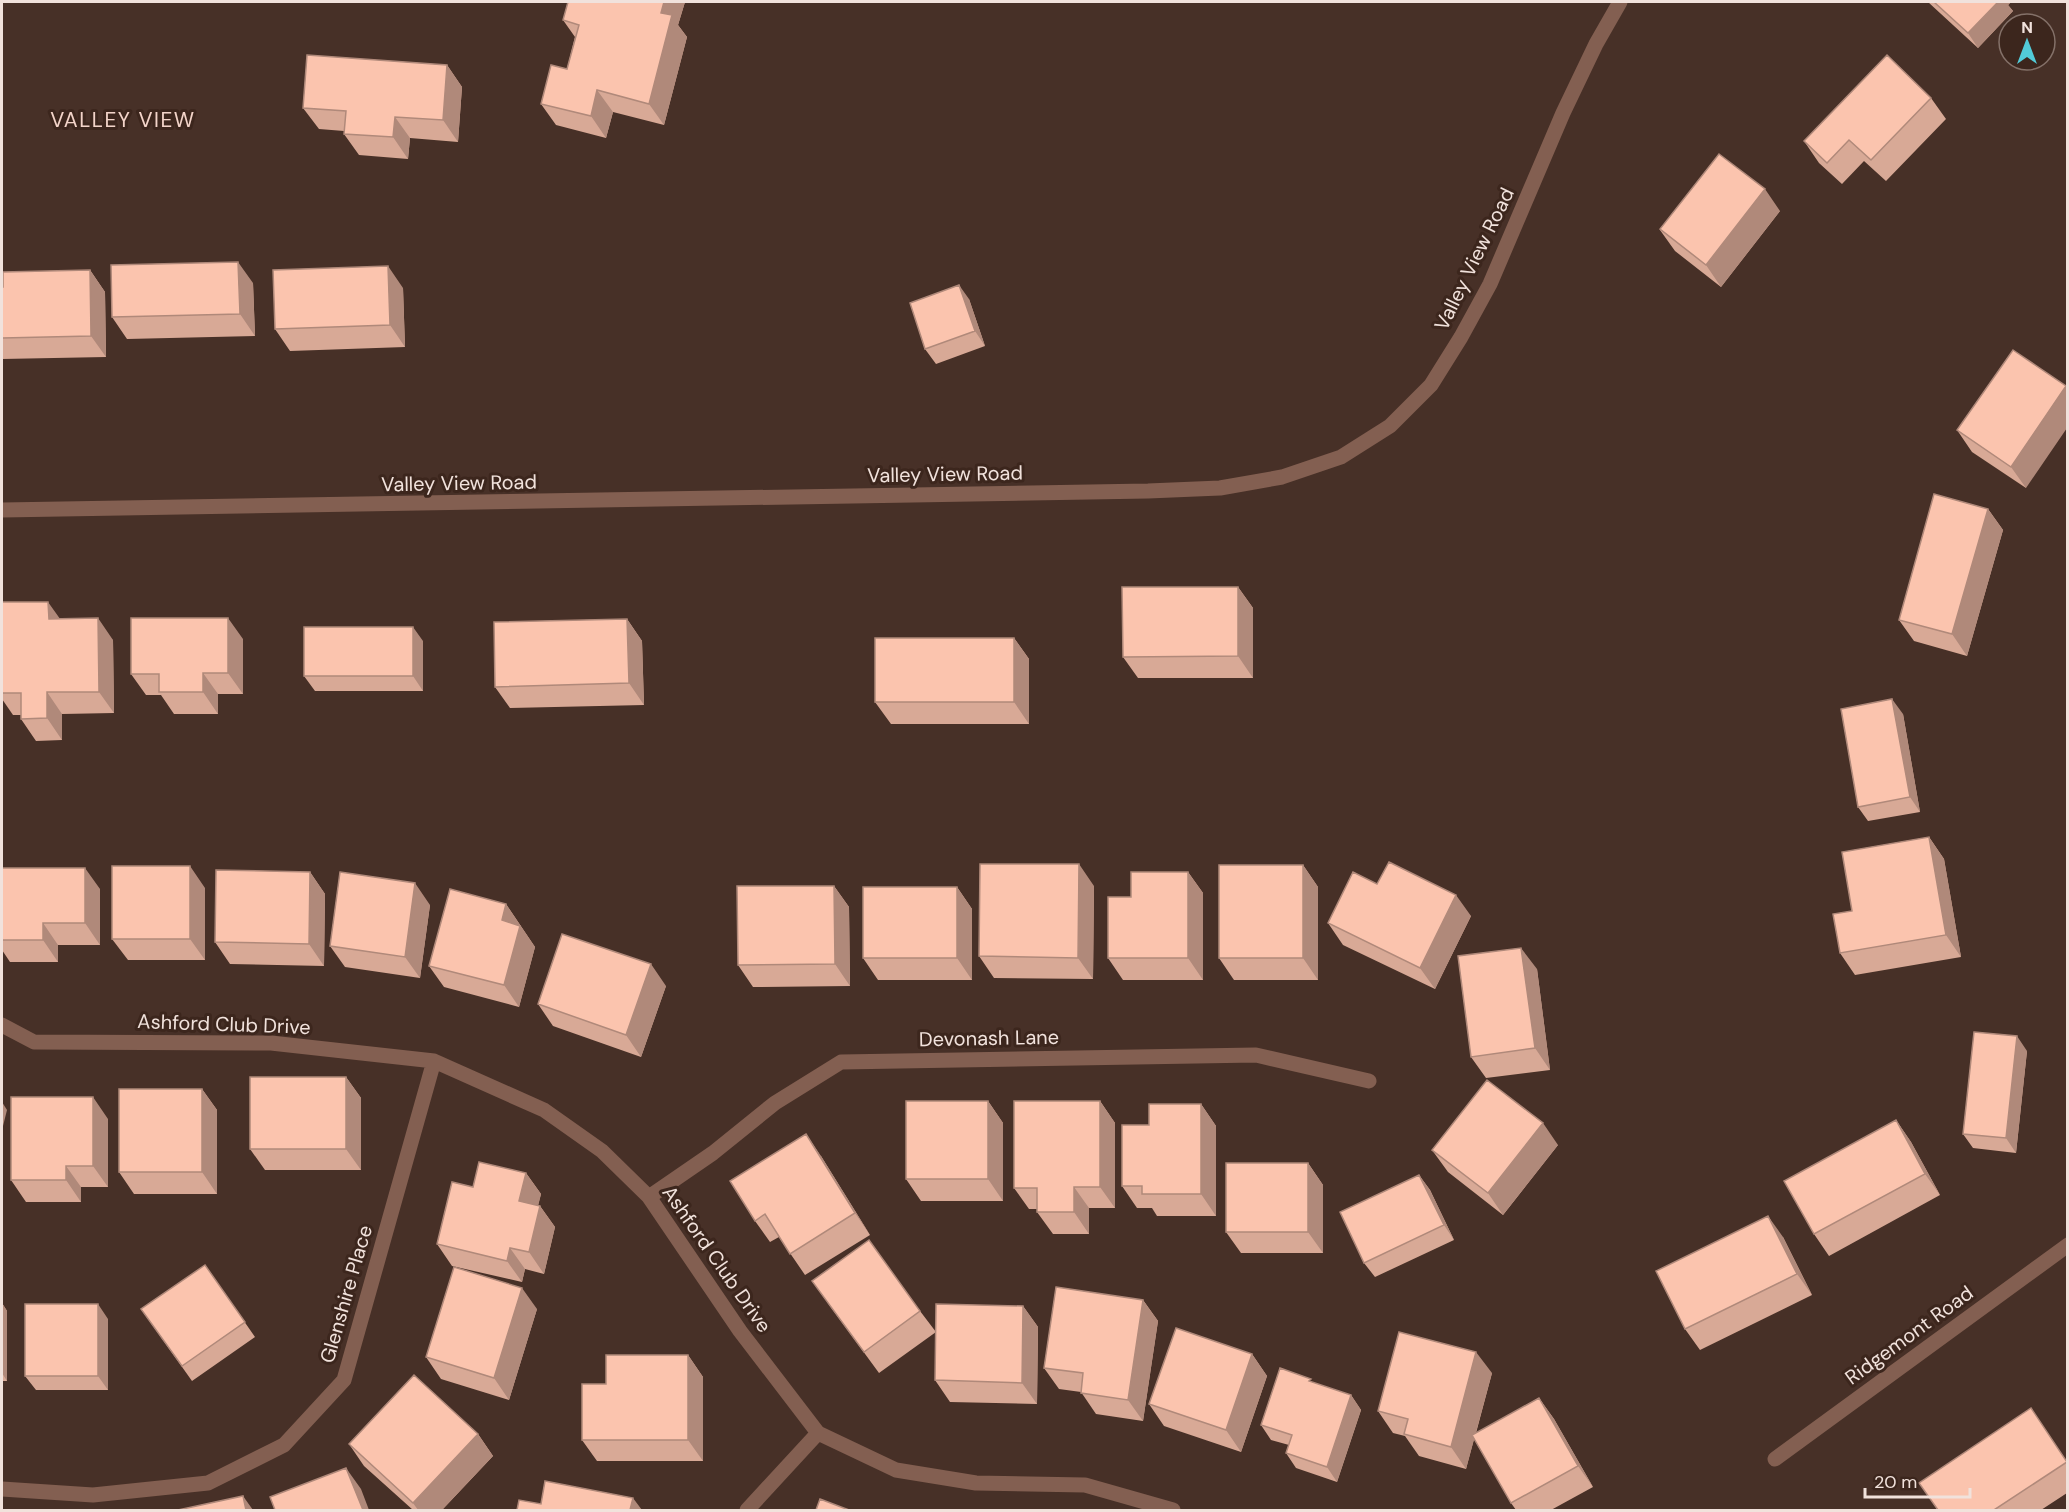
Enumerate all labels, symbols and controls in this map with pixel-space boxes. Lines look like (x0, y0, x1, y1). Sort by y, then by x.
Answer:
north arrow (1997, 12, 2057, 72)
text: N (2021, 17, 2033, 38)
district label: VALLEY VIEW (50, 106, 196, 134)
street label: Valley View Road (1428, 183, 1520, 335)
street label: Valley View Road (867, 460, 1023, 488)
street label: Valley View Road (381, 469, 537, 497)
street label: Ashford Club Drive (137, 1008, 311, 1040)
street label: Devonash Lane (919, 1024, 1059, 1052)
street label: Ashford Club Drive (657, 1181, 777, 1337)
street label: Glenshire Place (314, 1222, 378, 1366)
street label: Ridgemont Road (1840, 1280, 1978, 1390)
scale bar (1865, 1461, 1970, 1499)
text: 20 m (1874, 1470, 1917, 1494)

